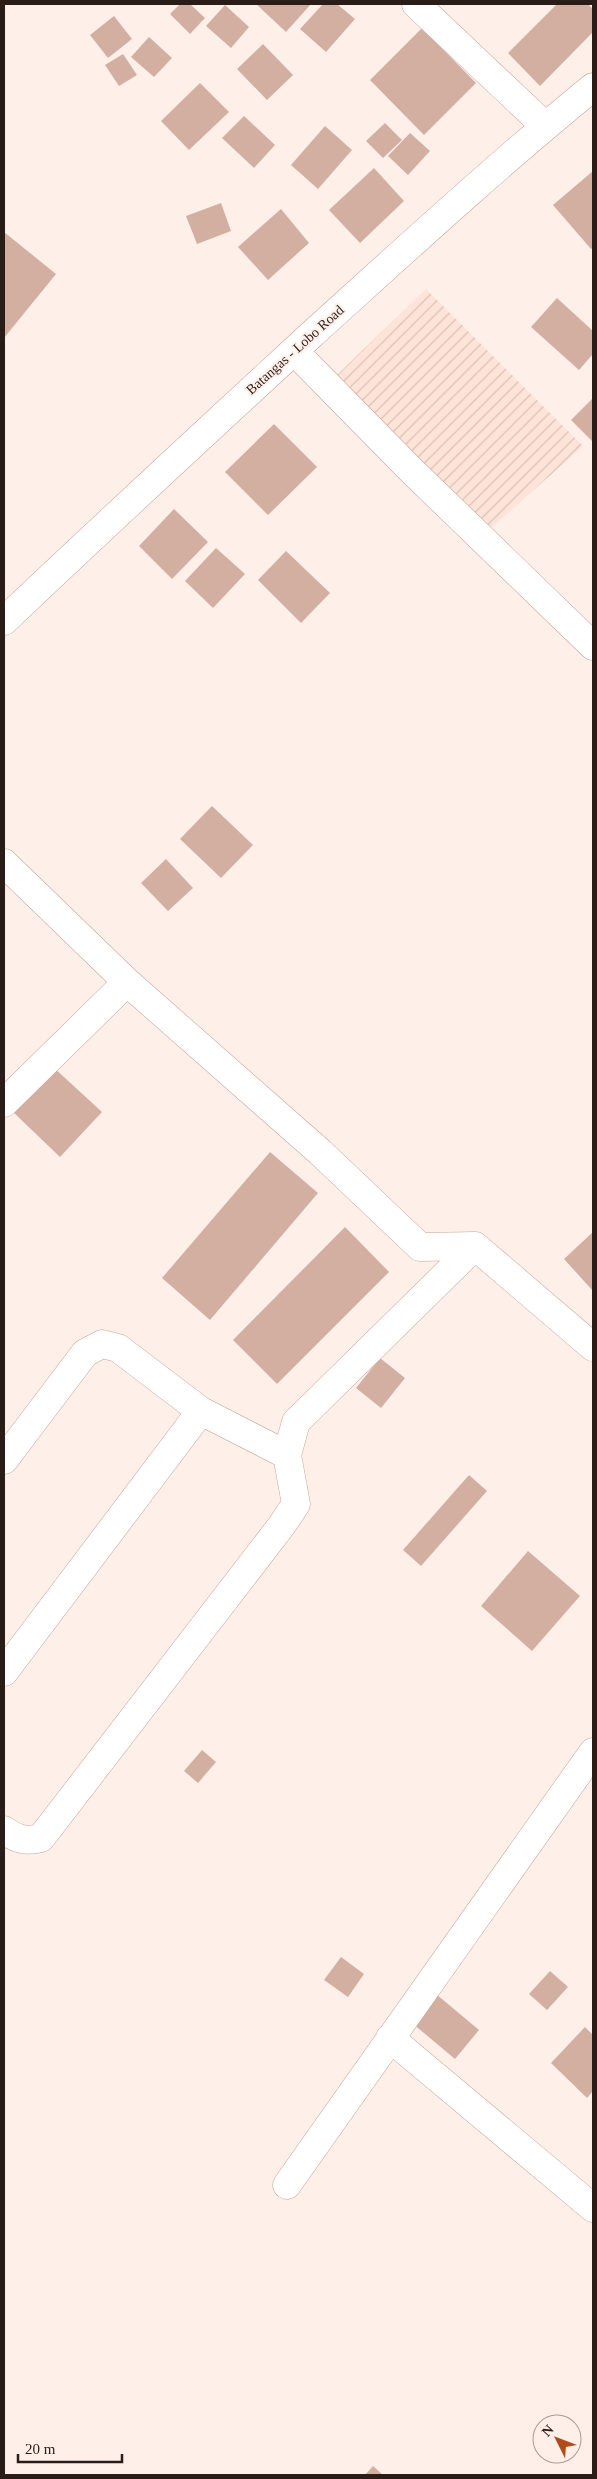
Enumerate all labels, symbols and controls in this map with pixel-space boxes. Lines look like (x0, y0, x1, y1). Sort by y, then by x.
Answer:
street label: Batangas - Lobo Road (243, 302, 347, 398)
north arrow (532, 2414, 582, 2464)
text: N (539, 2422, 557, 2439)
scale bar (18, 2432, 121, 2464)
text: 20 m (25, 2441, 56, 2457)

